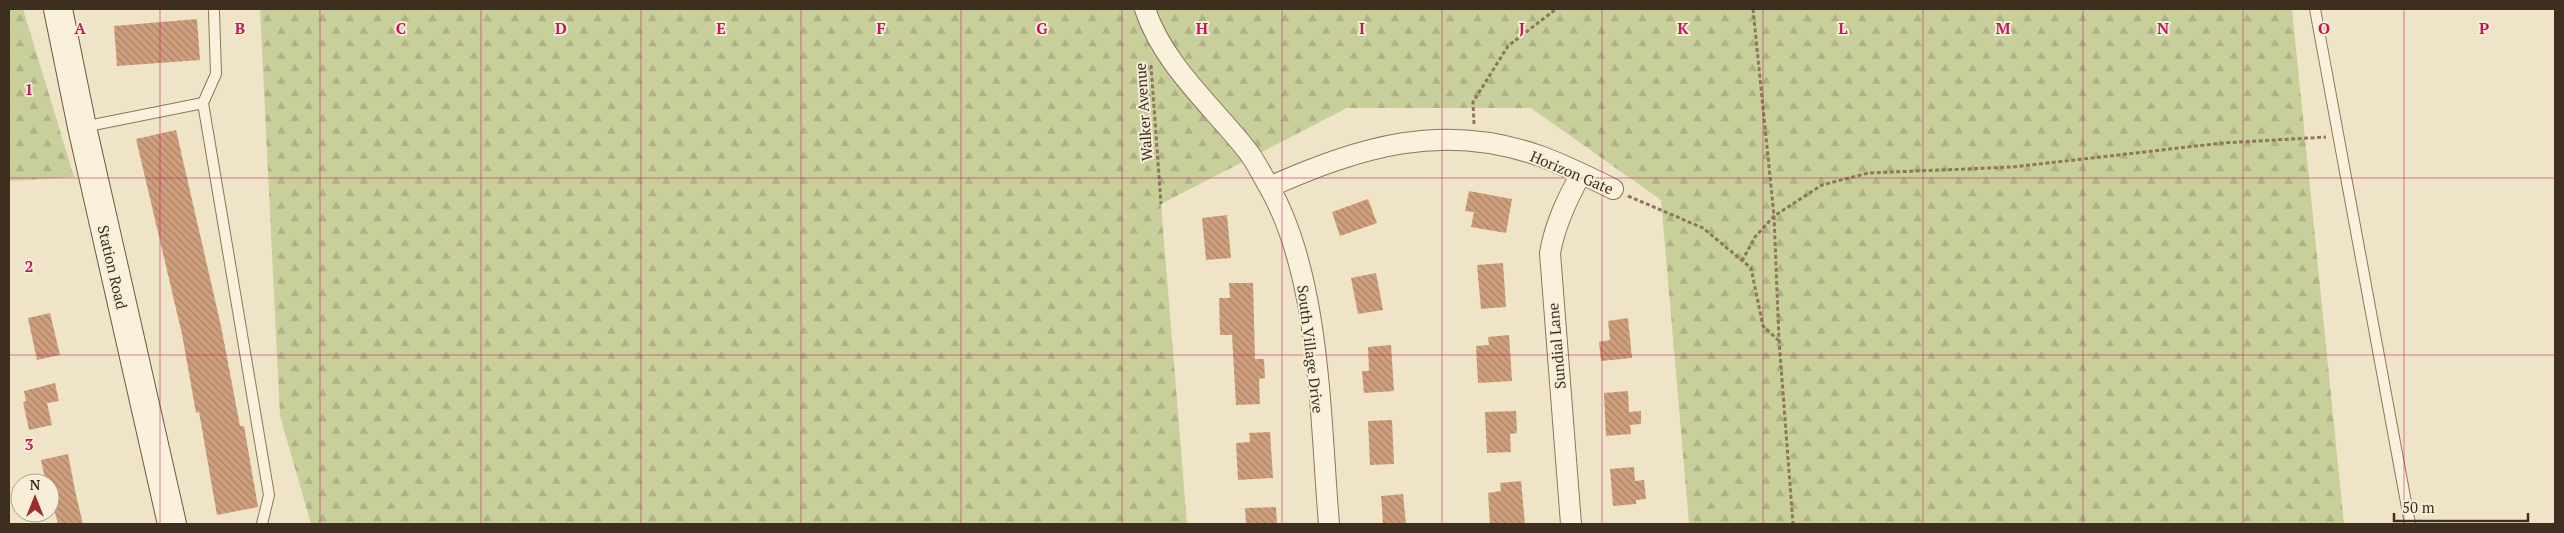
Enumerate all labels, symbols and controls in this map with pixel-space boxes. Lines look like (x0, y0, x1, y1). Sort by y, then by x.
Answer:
text: A (74, 17, 86, 39)
text: B (235, 17, 245, 39)
text: C (396, 17, 406, 39)
text: D (555, 17, 567, 39)
text: E (716, 17, 726, 39)
text: F (876, 17, 886, 39)
text: G (1036, 17, 1048, 39)
text: H (1196, 17, 1208, 39)
text: I (1359, 17, 1365, 39)
text: J (1519, 17, 1525, 39)
text: K (1677, 17, 1689, 39)
text: L (1838, 17, 1848, 39)
text: M (1996, 17, 2011, 39)
text: N (2157, 17, 2169, 39)
text: O (2318, 17, 2330, 39)
text: P (2479, 17, 2489, 39)
street label: Walker Avenue (1130, 62, 1156, 162)
text: 1 (24, 78, 34, 100)
street label: Horizon Gate (1527, 146, 1617, 198)
street label: Station Road (94, 223, 132, 311)
text: 2 (24, 255, 34, 277)
street label: South Village Drive (1293, 284, 1329, 414)
street label: Sundial Lane (1542, 302, 1570, 390)
text: 3 (24, 433, 34, 455)
north arrow (10, 473, 60, 523)
text: N (30, 475, 41, 494)
scale bar (2394, 490, 2528, 522)
text: 50 m (2402, 497, 2435, 517)

